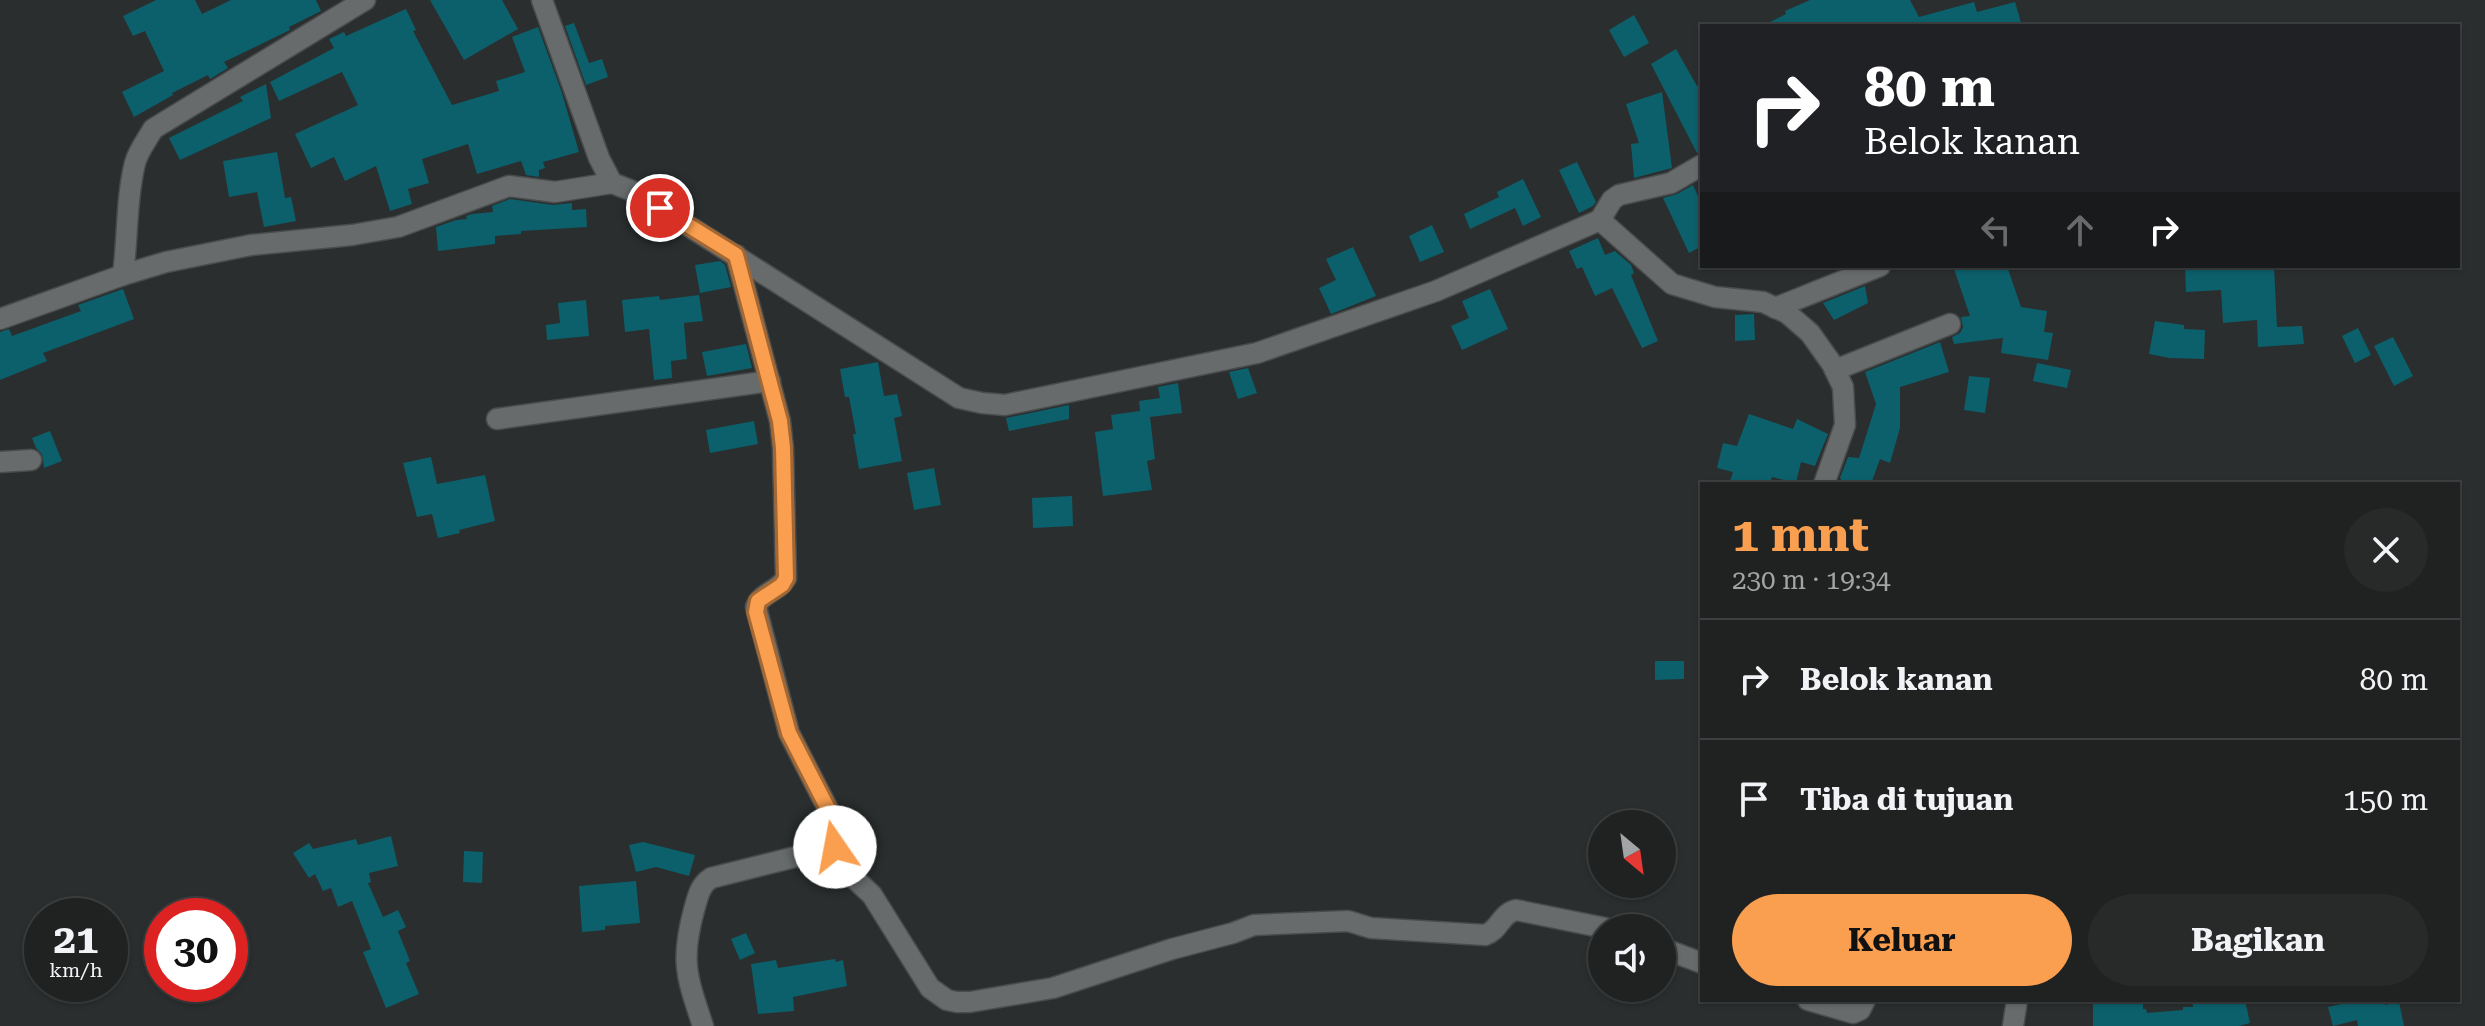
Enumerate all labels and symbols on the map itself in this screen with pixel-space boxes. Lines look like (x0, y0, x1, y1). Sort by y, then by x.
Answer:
pin (626, 174, 694, 242)
position arrow (793, 805, 877, 889)
north arrow (1588, 810, 1676, 898)
speed limit sign: 30 (144, 898, 248, 1002)

